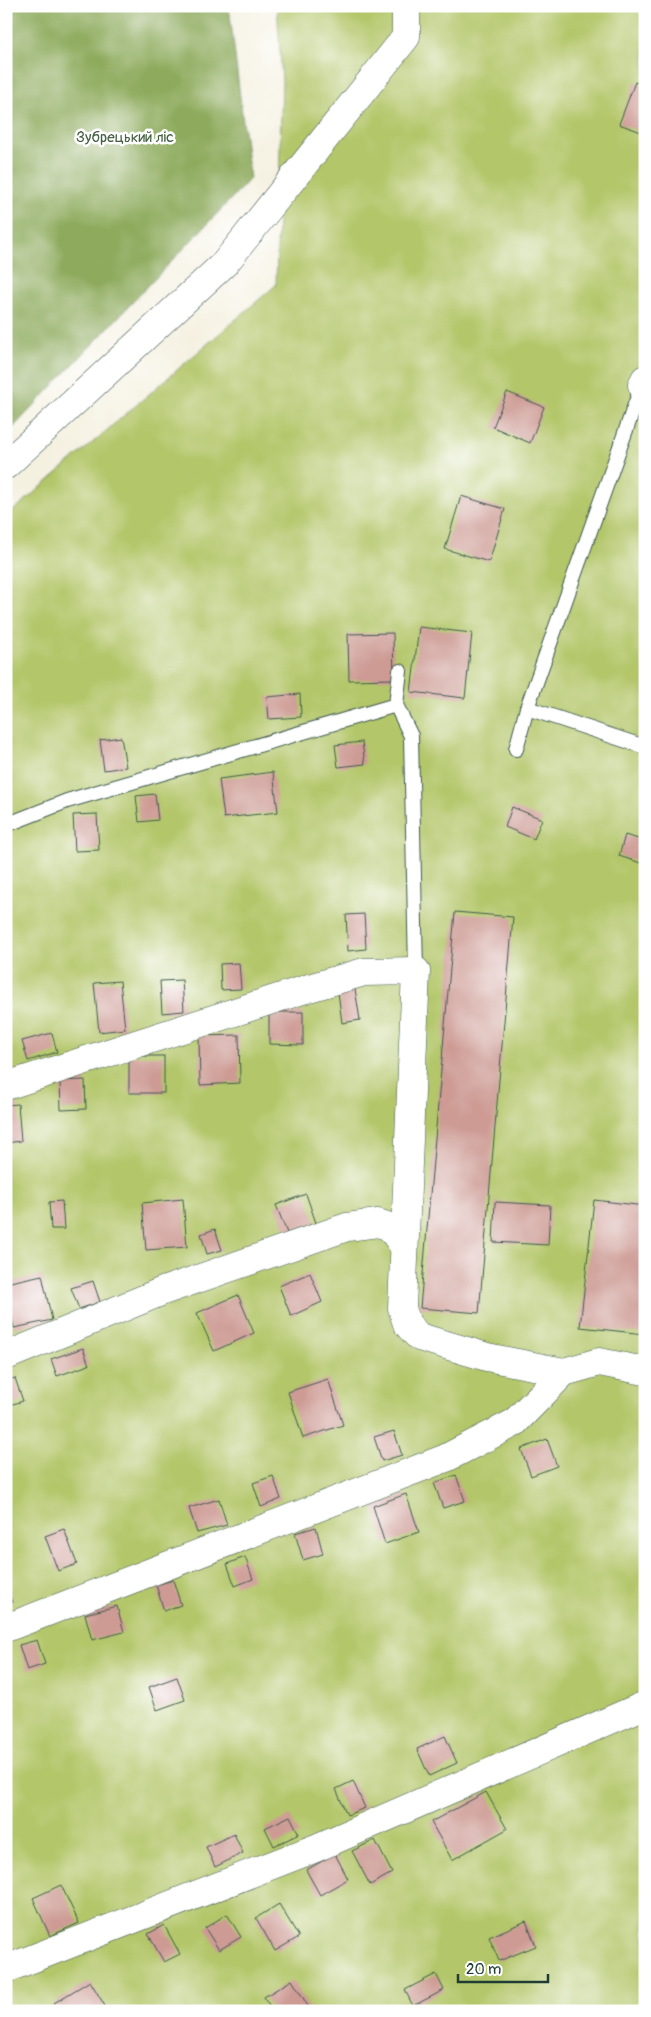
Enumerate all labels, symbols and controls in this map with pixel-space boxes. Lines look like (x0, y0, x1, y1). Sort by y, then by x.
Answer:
park label: Зубрецький ліс (76, 128, 174, 147)
scale bar (458, 1952, 548, 1984)
text: 20 m (466, 1960, 501, 1979)

